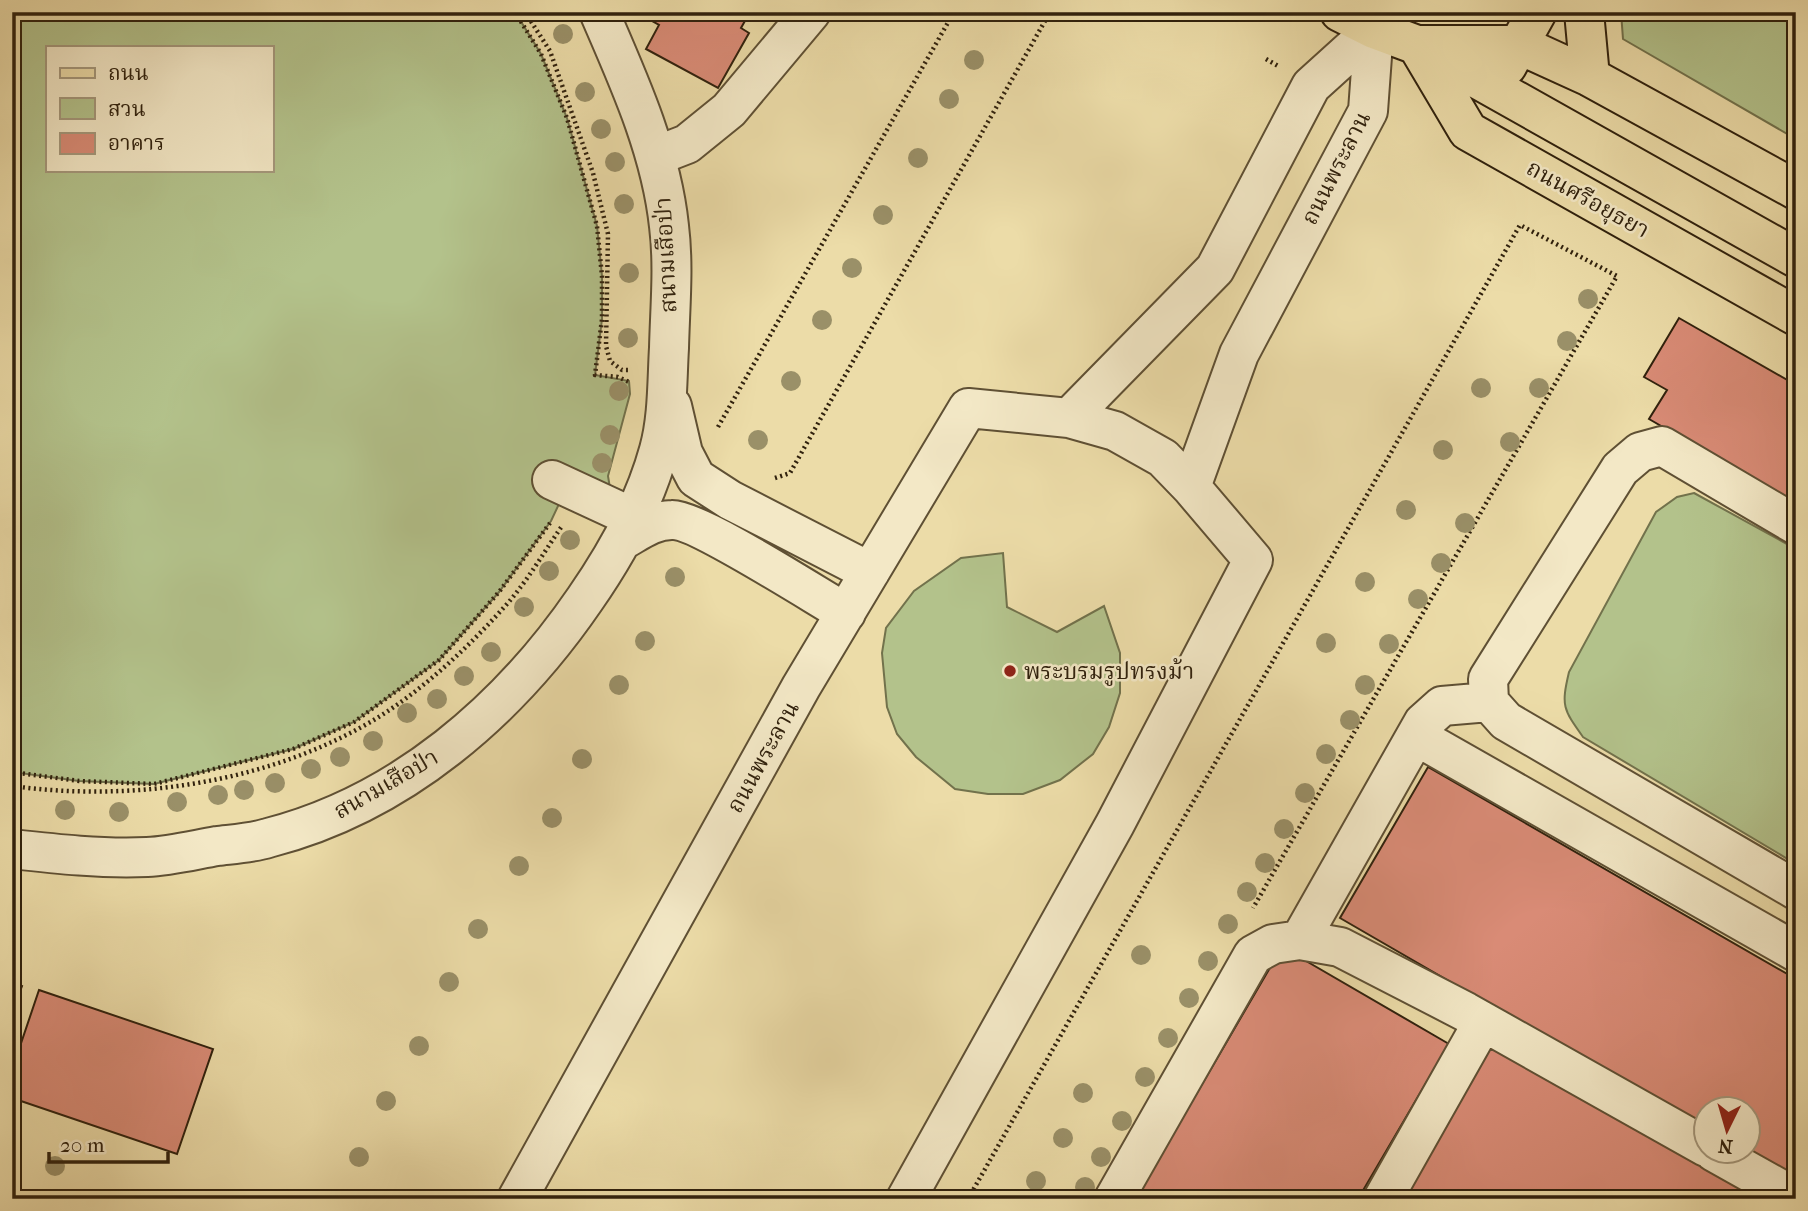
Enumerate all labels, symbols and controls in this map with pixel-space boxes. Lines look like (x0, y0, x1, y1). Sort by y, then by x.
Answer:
legend (46, 46, 273, 172)
text: ถนน (108, 61, 149, 85)
text: สวน (108, 97, 146, 121)
street label: ถนนพระลาน (1296, 107, 1376, 229)
text: อาคาร (108, 131, 165, 155)
street label: ถนนศรีอยุธยา (1521, 154, 1654, 245)
street label: สนามเสือป่า (649, 196, 683, 314)
place label: พระบรมรูปทรงม้า (1024, 658, 1194, 686)
marker: พระบรมรูปทรงม้า (1002, 663, 1018, 679)
street label: ถนนพระลาน (721, 696, 805, 818)
street label: สนามเสือป่า (329, 743, 443, 825)
north arrow (1692, 1096, 1762, 1166)
scale bar (49, 1120, 168, 1164)
text: 20 m (60, 1133, 105, 1157)
text: N (1717, 1134, 1734, 1158)

